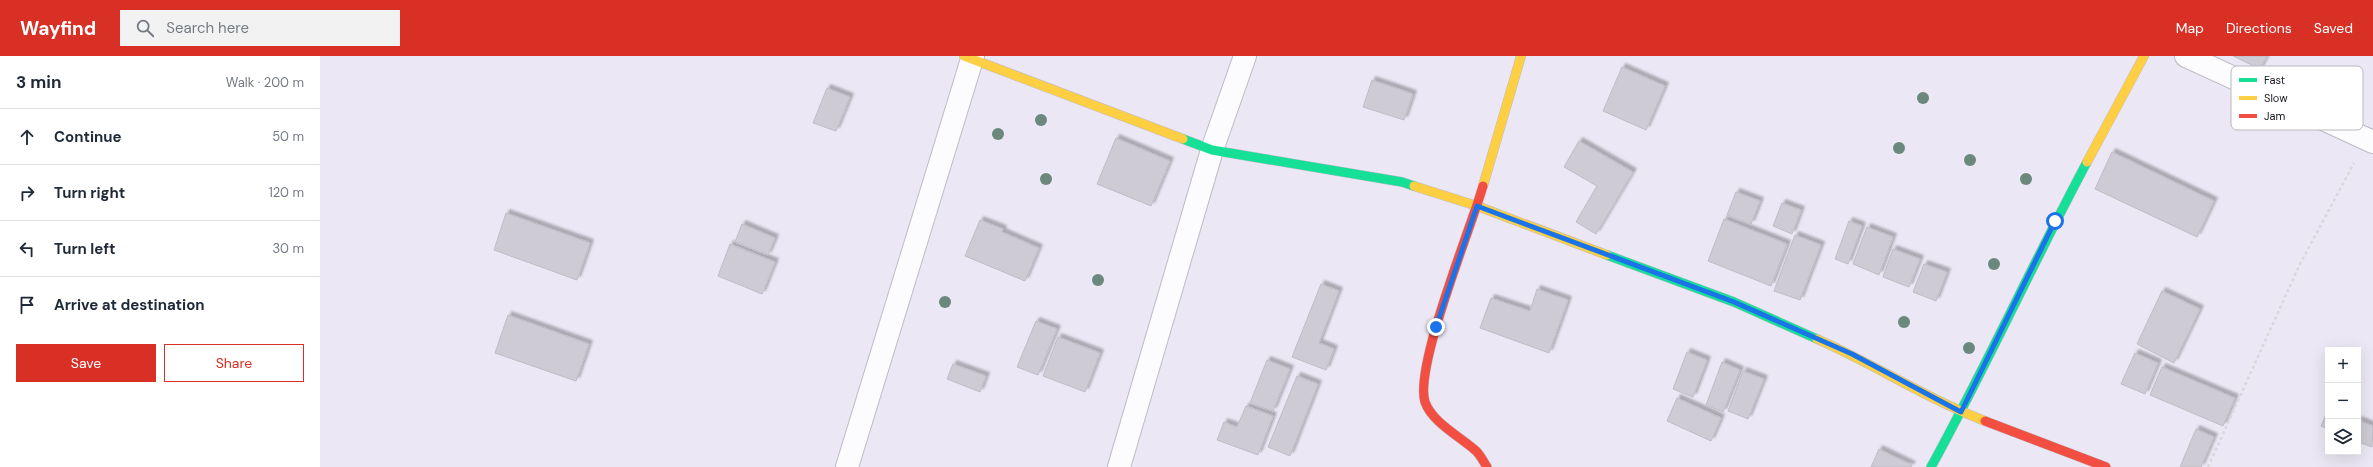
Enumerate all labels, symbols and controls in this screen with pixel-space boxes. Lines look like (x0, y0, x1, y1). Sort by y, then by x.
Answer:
search box (120, 10, 400, 46)
text: Wayfind (20, 16, 96, 41)
icon: search (134, 17, 156, 39)
text: Search here (166, 18, 249, 38)
text: Map (2176, 19, 2204, 37)
text: Directions (2226, 19, 2292, 37)
text: Saved (2314, 19, 2353, 37)
legend (2231, 66, 2363, 130)
text: 3 min (16, 71, 61, 93)
text: Fast (2264, 73, 2285, 87)
text: Walk · 200 m (226, 74, 304, 91)
text: Slow (2264, 91, 2288, 105)
text: Jam (2264, 109, 2285, 123)
icon: ahead (16, 126, 38, 148)
text: Continue (54, 127, 122, 147)
text: 50 m (272, 128, 304, 145)
icon: right (16, 182, 38, 204)
text: Turn right (54, 183, 125, 203)
text: 120 m (269, 184, 304, 201)
route start (2046, 212, 2064, 230)
icon: left (16, 238, 38, 260)
text: Turn left (54, 239, 115, 259)
text: 30 m (272, 240, 304, 257)
icon: arrive (16, 294, 38, 316)
text: Arrive at destination (54, 295, 205, 315)
route end (1427, 318, 1445, 336)
button: Save (16, 344, 156, 382)
button: Share (164, 344, 304, 382)
map controls (2325, 347, 2361, 455)
button: + (2325, 347, 2361, 383)
button: − (2325, 383, 2361, 419)
button: layers (2325, 419, 2361, 455)

